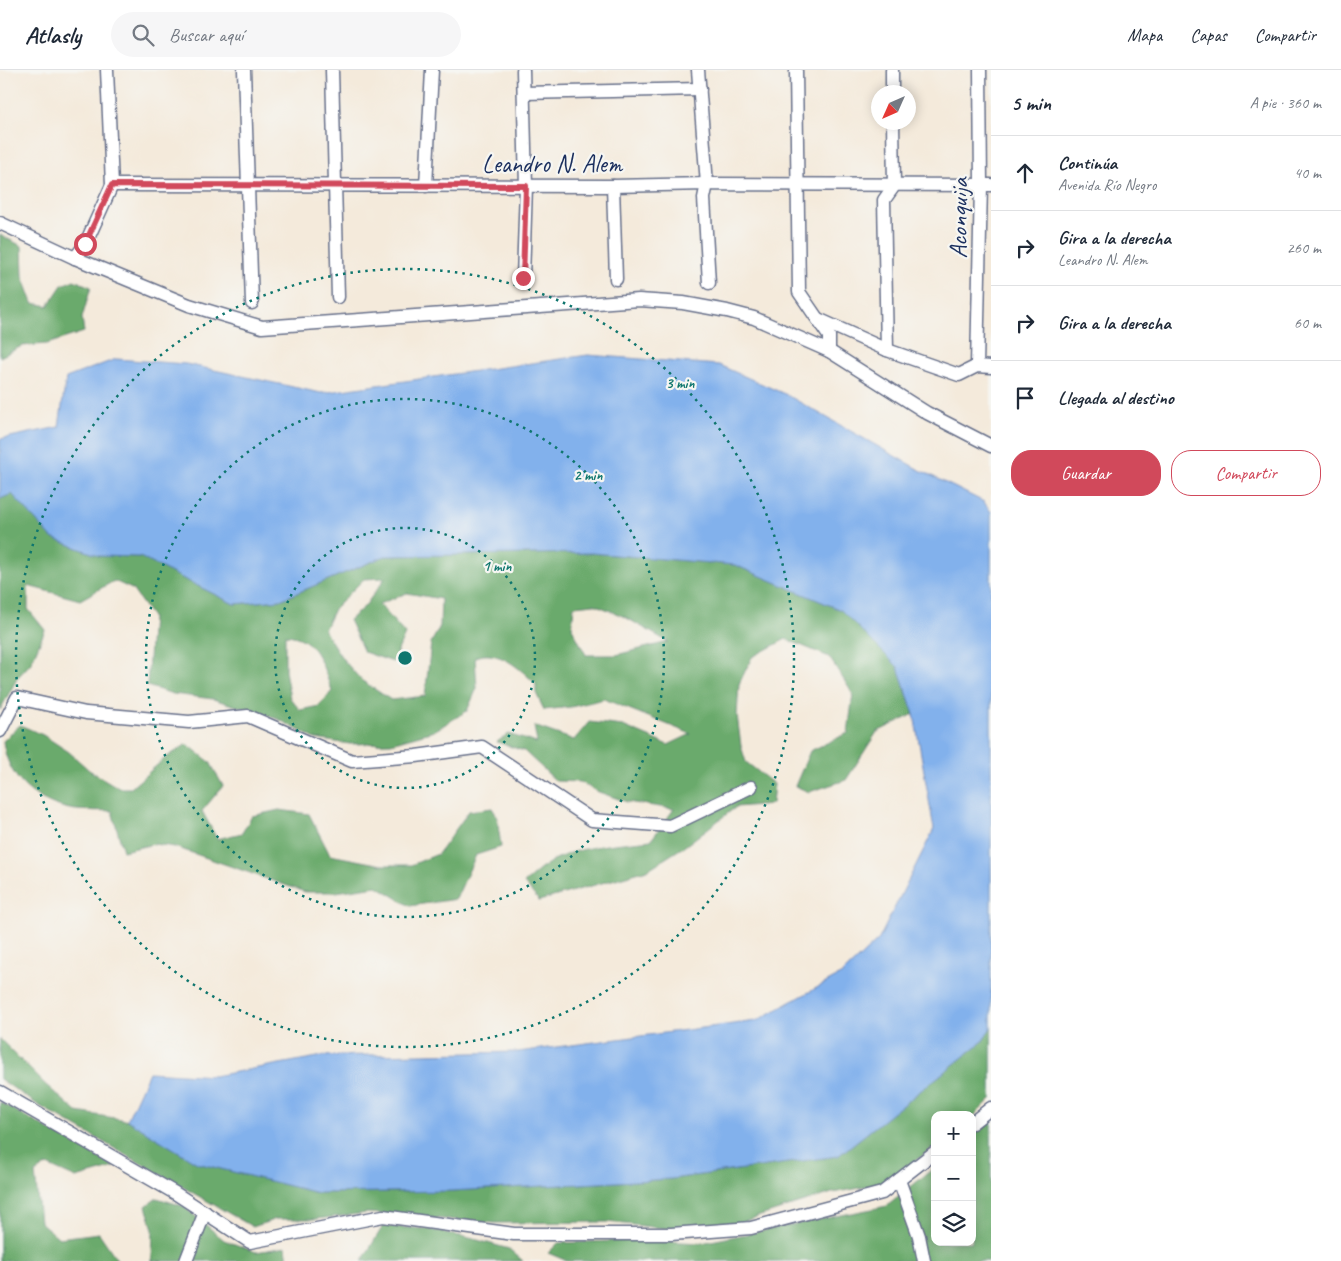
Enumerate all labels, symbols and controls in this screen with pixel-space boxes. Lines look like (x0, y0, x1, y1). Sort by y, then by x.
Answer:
search box (111, 12, 461, 57)
text: Atlasly (25, 20, 81, 50)
icon: search (129, 21, 157, 49)
text: Buscar aquí (169, 23, 244, 47)
text: Mapa (1127, 24, 1162, 46)
text: Capas (1190, 24, 1227, 46)
text: Compartir (1255, 24, 1316, 46)
north arrow (871, 85, 916, 130)
text: 5 min (1011, 90, 1051, 116)
text: A pie · 360 m (1250, 93, 1321, 113)
street label: Leandro N. Alem (482, 148, 624, 180)
text: Continúa (1058, 151, 1117, 175)
icon: ahead (1011, 159, 1039, 187)
text: 40 m (1294, 163, 1321, 183)
street label: Aconquija (942, 175, 976, 259)
text: Avenida Río Negro (1058, 175, 1156, 195)
text: Gira a la derecha (1058, 226, 1171, 250)
route start (74, 233, 97, 256)
icon: right (1011, 234, 1039, 262)
text: 260 m (1287, 238, 1321, 258)
text: Leandro N. Alem (1058, 250, 1148, 270)
route end (512, 267, 535, 290)
icon: right (1011, 309, 1039, 337)
text: Gira a la derecha (1058, 311, 1171, 335)
text: 60 m (1294, 313, 1321, 333)
text: 3 min (666, 374, 695, 393)
icon: arrive (1011, 384, 1039, 412)
text: Llegada al destino (1058, 386, 1174, 410)
button: Guardar (1011, 450, 1161, 496)
button: Compartir (1171, 450, 1321, 496)
text: 2 min (574, 466, 603, 485)
text: 1 min (483, 557, 512, 576)
centre of rings (396, 649, 414, 667)
map controls (931, 1111, 976, 1246)
button: + (931, 1111, 976, 1156)
button: − (931, 1156, 976, 1201)
button: layers (931, 1201, 976, 1246)

